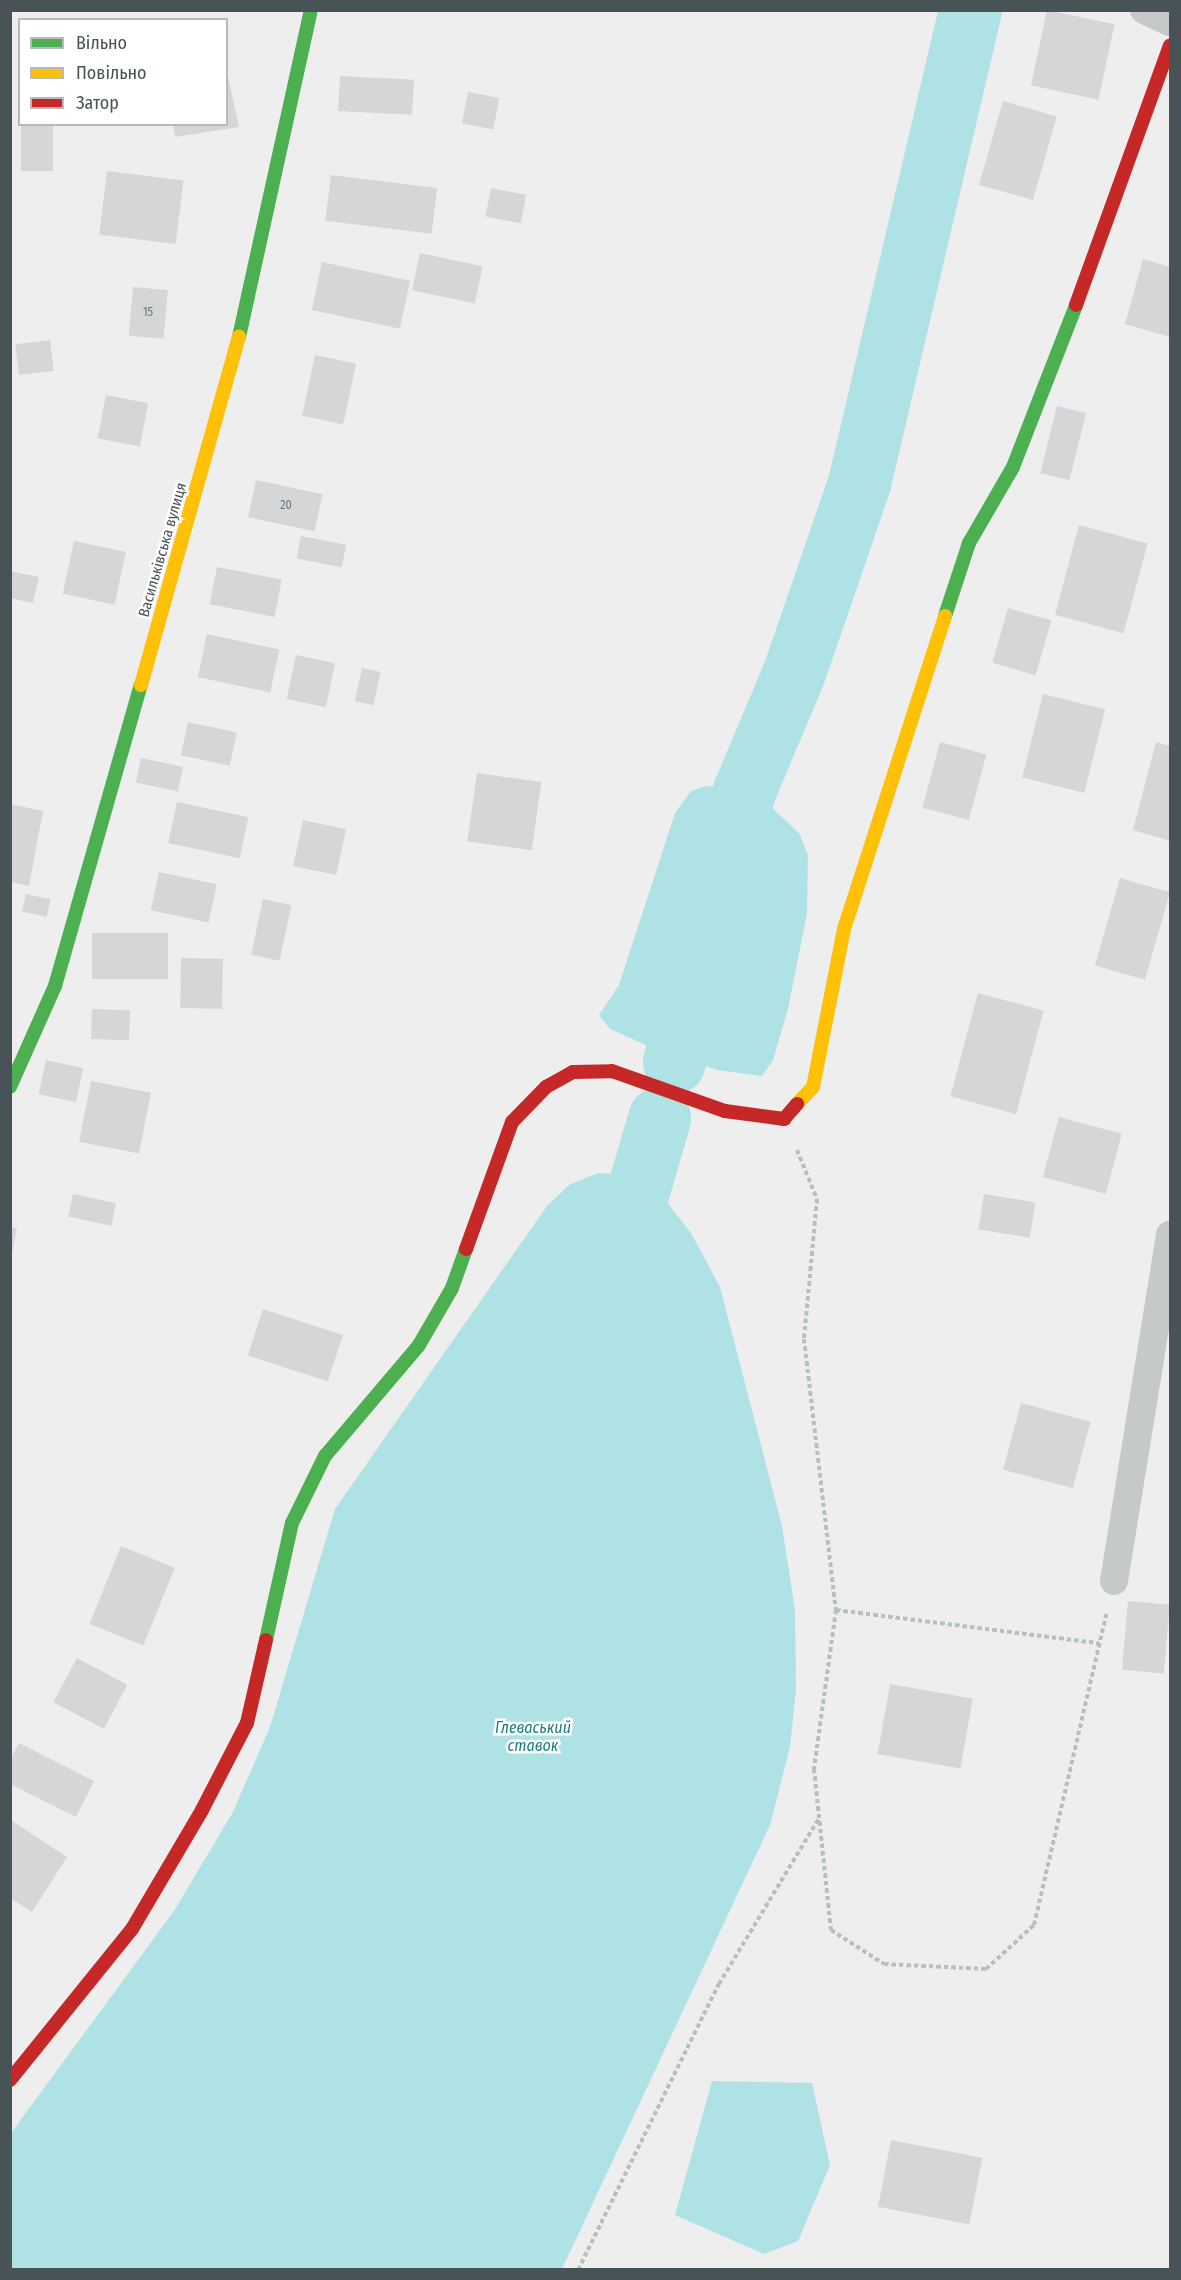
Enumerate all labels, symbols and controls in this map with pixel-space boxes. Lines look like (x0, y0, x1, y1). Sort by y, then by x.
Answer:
legend (18, 18, 228, 126)
text: Вільно (76, 32, 127, 54)
text: Повільно (76, 62, 147, 84)
text: Затор (76, 92, 119, 114)
house number: 15 (143, 306, 153, 320)
street label: Васильківська вулиця (135, 481, 191, 619)
house number: 20 (280, 499, 292, 513)
water label: Глеваський ставок (495, 1718, 571, 1756)

